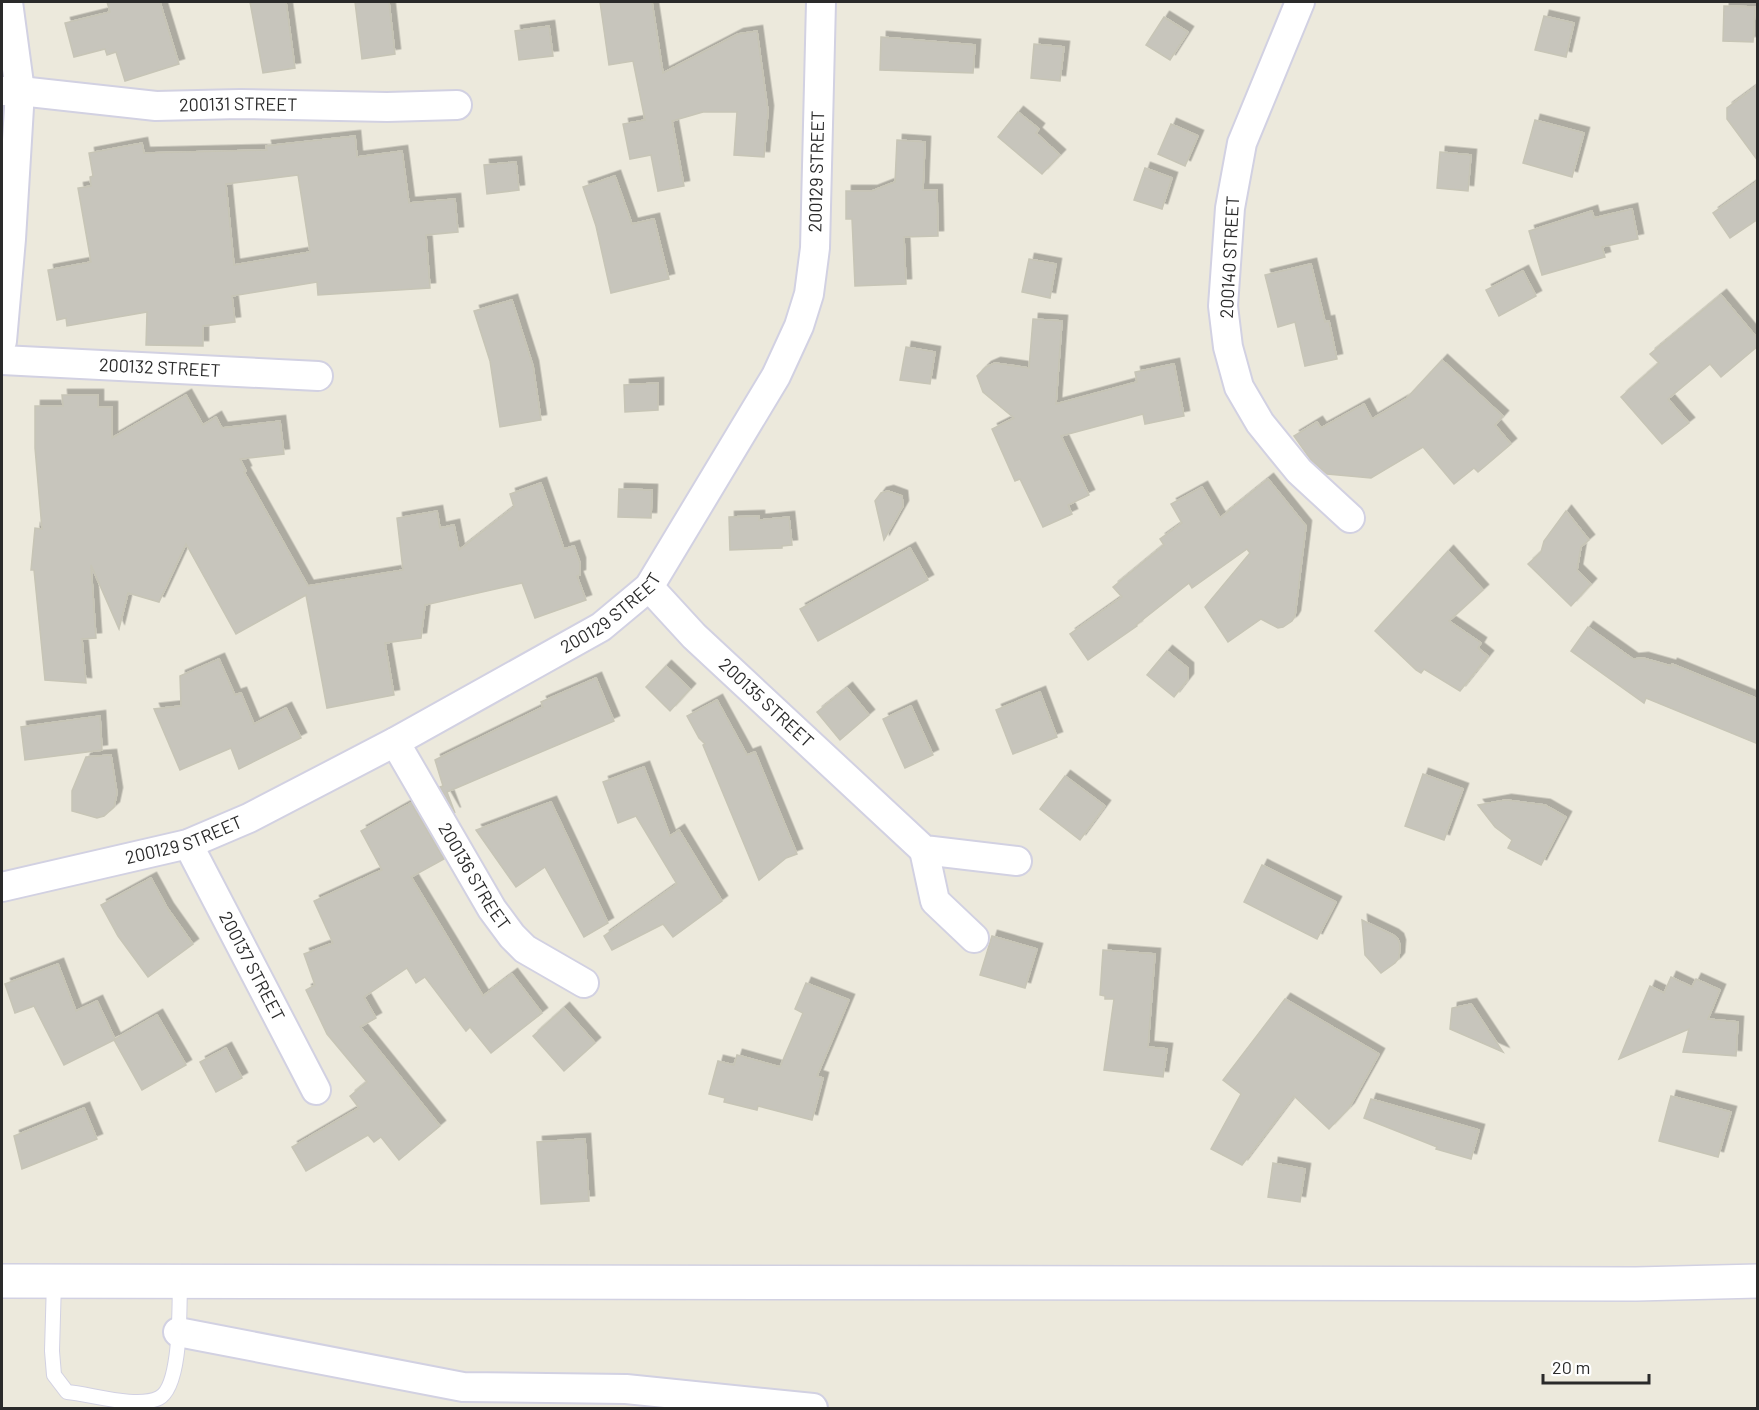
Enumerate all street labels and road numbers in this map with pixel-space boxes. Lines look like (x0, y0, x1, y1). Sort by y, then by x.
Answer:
street label: 200131 STREET (179, 92, 298, 115)
street label: 200129 STREET (803, 110, 828, 233)
street label: 200140 STREET (1215, 195, 1243, 319)
street label: 200132 STREET (98, 353, 221, 381)
street label: 200129 STREET (556, 568, 665, 658)
street label: 200135 STREET (715, 653, 819, 752)
street label: 200129 STREET (123, 810, 245, 868)
street label: 200136 STREET (434, 818, 516, 934)
street label: 200137 STREET (215, 907, 290, 1025)

